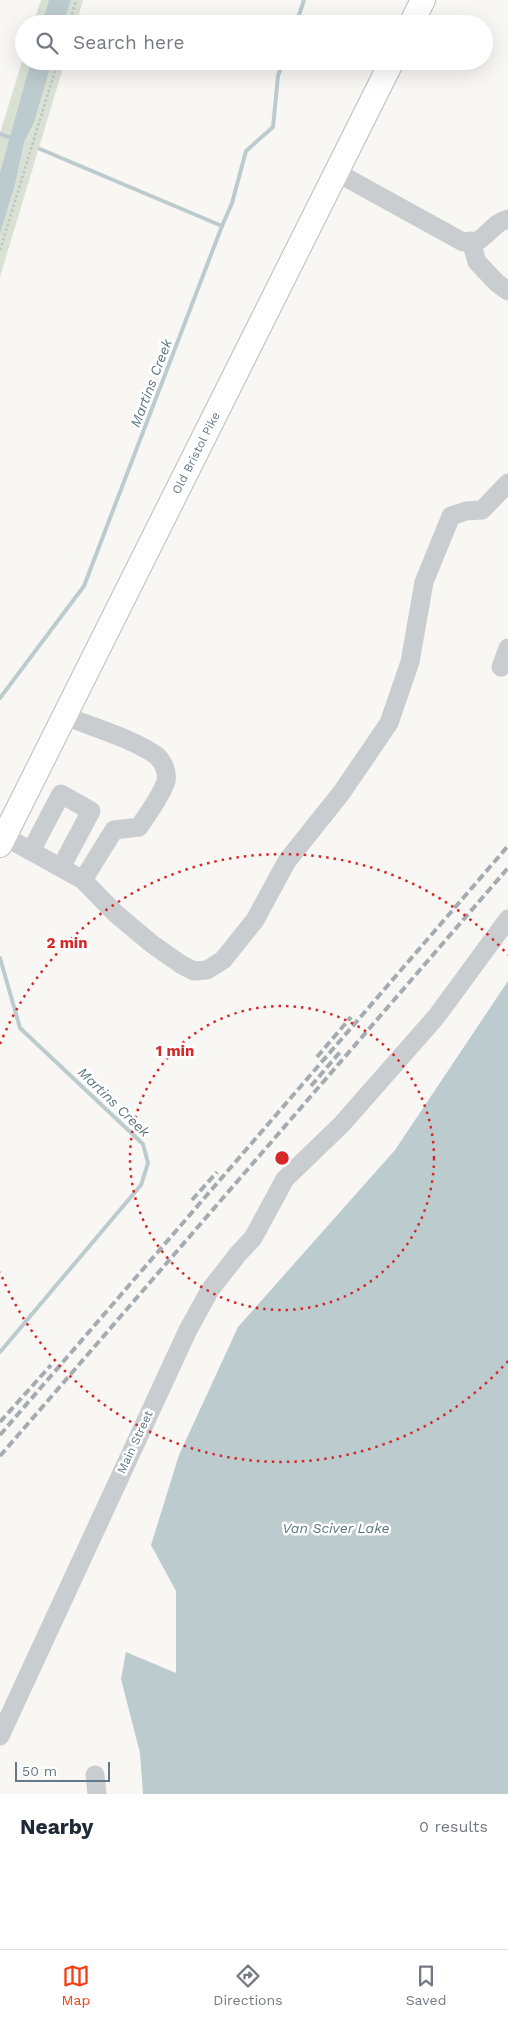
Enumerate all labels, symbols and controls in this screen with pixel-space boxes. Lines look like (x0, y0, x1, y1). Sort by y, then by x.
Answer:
search box (15, 15, 493, 70)
icon: search (33, 29, 61, 57)
text: Search here (73, 31, 184, 54)
water label: Martins Creek (127, 336, 175, 429)
street label: Old Bristol Pike (169, 410, 223, 496)
text: 2 min (46, 934, 88, 952)
text: 1 min (156, 1042, 194, 1060)
water label: Martins Creek (75, 1064, 153, 1140)
centre of rings (273, 1149, 291, 1167)
street label: Main Street (114, 1408, 156, 1476)
water label: Van Sciver Lake (283, 1520, 389, 1536)
scale bar (15, 1759, 110, 1782)
text: 50 m (22, 1763, 57, 1779)
text: Nearby (20, 1814, 93, 1839)
text: 0 results (419, 1817, 488, 1836)
tab: Map (62, 1962, 90, 2008)
tab: Directions (213, 1962, 283, 2008)
tab: Saved (406, 1962, 446, 2008)

